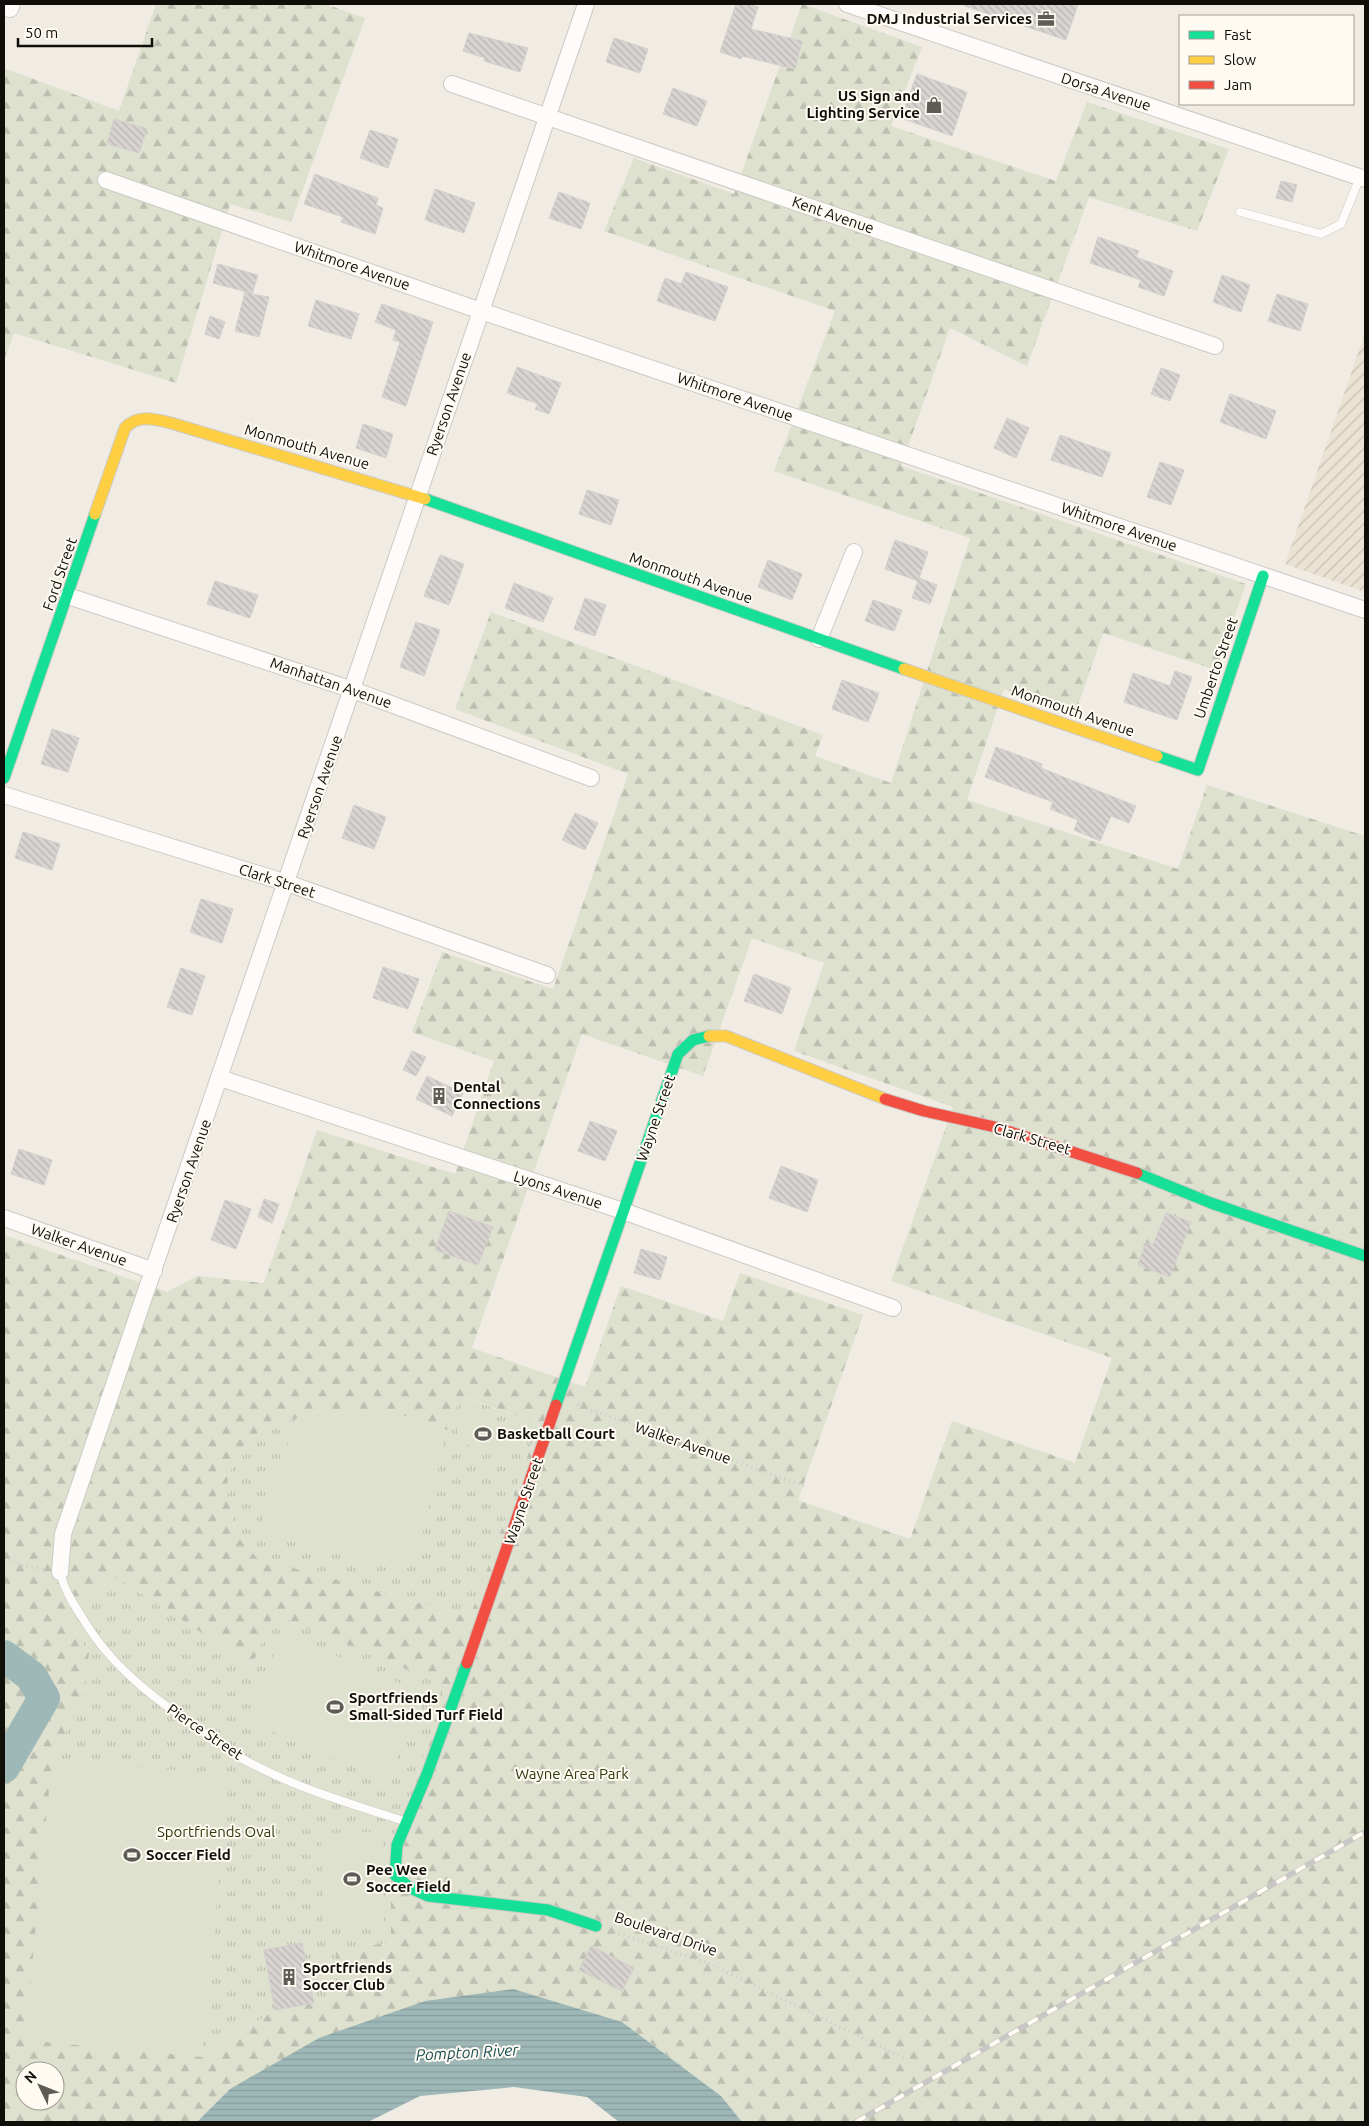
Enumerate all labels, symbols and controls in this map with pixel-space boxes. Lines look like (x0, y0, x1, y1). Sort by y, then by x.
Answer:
office icon: DMJ Industrial Services (1036, 9, 1056, 29)
place label: DMJ Industrial Services (866, 10, 1032, 27)
scale bar (18, 15, 151, 47)
legend (1179, 15, 1354, 105)
text: 50 m (25, 24, 58, 41)
text: Fast (1224, 26, 1252, 43)
text: Slow (1224, 51, 1257, 68)
street label: Dorsa Avenue (1059, 69, 1153, 114)
text: Jam (1224, 76, 1252, 93)
place label: US Sign and Lighting Service (807, 87, 920, 121)
shop icon: US Sign and Lighting Service (924, 95, 944, 115)
street label: Kent Avenue (790, 193, 876, 237)
street label: Whitmore Avenue (292, 238, 412, 293)
street label: Ryerson Avenue (423, 350, 474, 458)
street label: Whitmore Avenue (675, 369, 795, 424)
street label: Monmouth Avenue (243, 421, 372, 472)
street label: Whitmore Avenue (1059, 499, 1179, 554)
street label: Ford Street (39, 535, 80, 613)
street label: Monmouth Avenue (627, 548, 755, 607)
street label: Umberto Street (1190, 615, 1241, 721)
street label: Manhattan Avenue (268, 654, 394, 711)
street label: Monmouth Avenue (1009, 681, 1137, 740)
street label: Ryerson Avenue (294, 733, 345, 841)
street label: Clark Street (237, 860, 318, 901)
street label: Wayne Street (633, 1072, 678, 1163)
place label: Dental Connections (453, 1078, 541, 1112)
building icon: Dental Connections (429, 1086, 449, 1106)
street label: Ryerson Avenue (163, 1117, 214, 1225)
street label: Clark Street (992, 1119, 1073, 1158)
street label: Lyons Avenue (512, 1167, 605, 1212)
street label: Walker Avenue (29, 1220, 129, 1269)
street label: Walker Avenue (633, 1418, 733, 1467)
sports icon: Basketball Court (473, 1424, 493, 1444)
place label: Basketball Court (497, 1425, 615, 1442)
street label: Wayne Street (501, 1455, 546, 1546)
place label: Sportfriends Small-Sided Turf Field (349, 1689, 503, 1723)
sports icon: Sportfriends Small-Sided Turf Field (325, 1697, 345, 1717)
street label: Pierce Street (164, 1700, 246, 1763)
park label: Wayne Area Park (515, 1765, 629, 1782)
park label: Sportfriends Oval (157, 1823, 275, 1840)
sports icon: Soccer Field (122, 1845, 142, 1865)
place label: Soccer Field (146, 1846, 231, 1863)
place label: Pee Wee Soccer Field (366, 1861, 451, 1895)
sports icon: Pee Wee Soccer Field (342, 1869, 362, 1889)
street label: Boulevard Drive (613, 1908, 720, 1959)
place label: Sportfriends Soccer Club (303, 1959, 392, 1993)
building icon: Sportfriends Soccer Club (279, 1967, 299, 1987)
water label: Pompton River (415, 2040, 520, 2064)
north arrow (15, 2061, 65, 2111)
text: N (21, 2068, 40, 2086)

